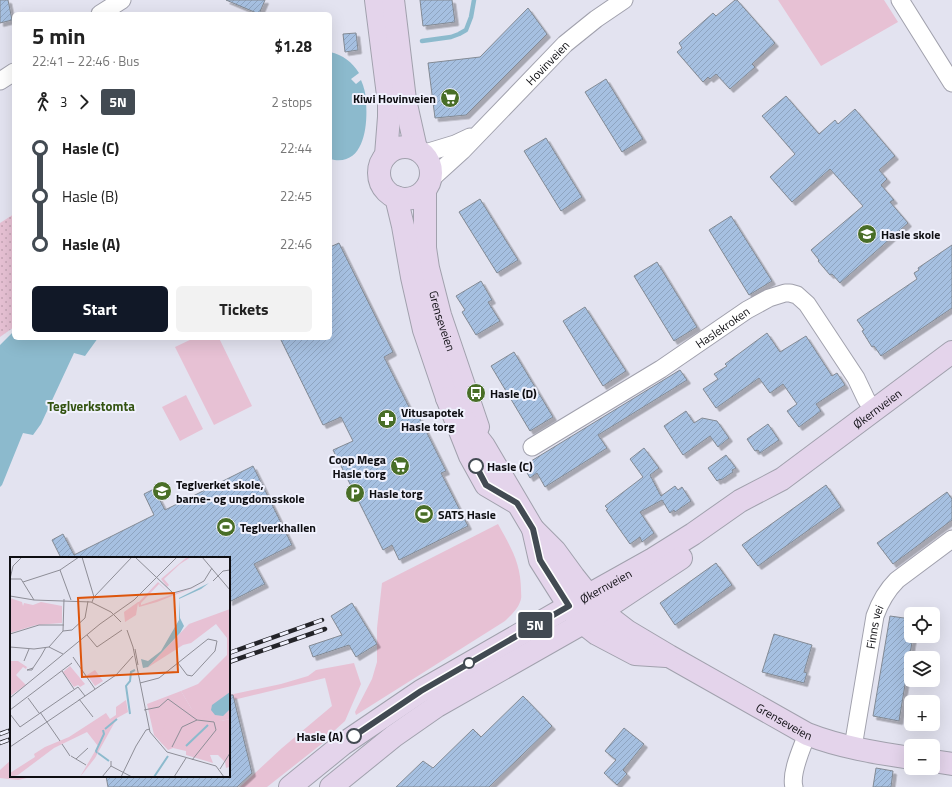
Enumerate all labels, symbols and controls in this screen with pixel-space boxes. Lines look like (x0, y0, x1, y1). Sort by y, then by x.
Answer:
text: 5 min (32, 19, 85, 53)
text: $1.28 (275, 35, 312, 58)
street label: Hovinveien (521, 36, 573, 89)
text: 22:41 – 22:46 · Bus (32, 51, 139, 71)
supermarket icon: Kiwi Hovinveien (439, 87, 461, 109)
place label: Kiwi Hovinveien (353, 89, 436, 108)
icon: walk (32, 91, 54, 113)
icon: forward (73, 91, 95, 113)
text: 5N (109, 91, 127, 112)
text: 3 (60, 92, 67, 112)
text: 2 stops (271, 92, 312, 112)
text: Hasle (C) (62, 137, 119, 160)
text: 22:44 (280, 138, 312, 158)
text: Hasle (B) (62, 185, 118, 208)
text: 22:45 (280, 186, 312, 206)
school or university icon: Hasle skole (856, 223, 878, 245)
place label: Hasle skole (881, 225, 940, 244)
text: Hasle (A) (62, 233, 120, 256)
text: 22:46 (280, 234, 312, 254)
button: Start (32, 286, 168, 332)
button: Tickets (176, 286, 312, 332)
street label: Grenseveien (425, 288, 461, 354)
street label: Haslekroken (691, 301, 754, 353)
bus stop icon: Hasle (D) (465, 382, 487, 404)
street label: Økernveien (848, 383, 905, 433)
place label: Hasle (D) (490, 384, 537, 403)
district label: Teglverkstomta (47, 396, 135, 416)
place label: Vitusapotek Hasle torg (401, 403, 465, 436)
pharmacy icon: Vitusapotek Hasle torg (376, 408, 398, 430)
place label: Coop Mega Hasle torg (329, 450, 387, 483)
supermarket icon: Coop Mega Hasle torg (389, 455, 411, 477)
place label: Hasle (C) (487, 457, 533, 476)
marker: Hasle (C) (468, 458, 484, 474)
place label: Teglverket skole, barne- og ungdomsskole (176, 475, 305, 508)
school or university icon: Teglverket skole, barne- og ungdomsskole (151, 480, 173, 502)
parking icon: Hasle torg (344, 482, 366, 504)
place label: Hasle torg (369, 484, 423, 503)
sports icon: SATS Hasle (413, 503, 435, 525)
place label: SATS Hasle (438, 505, 496, 524)
sports icon: Teglverkhallen (215, 516, 237, 538)
place label: Teglverkhallen (240, 518, 316, 537)
inset map (10, 557, 230, 777)
street label: Økernveien (576, 563, 635, 608)
street label: Finns vei (860, 602, 888, 650)
map controls (904, 607, 940, 775)
button: locate (904, 607, 940, 643)
line badge: 5N (517, 612, 553, 638)
text: 5N (526, 614, 544, 635)
button: layers (904, 651, 940, 687)
unlabelled marker (463, 657, 475, 669)
button: + (904, 695, 940, 731)
street label: Grenseveien (753, 698, 815, 745)
place label: Hasle (A) (296, 727, 343, 746)
marker: Hasle (A) (346, 728, 362, 744)
button: − (904, 739, 940, 775)

